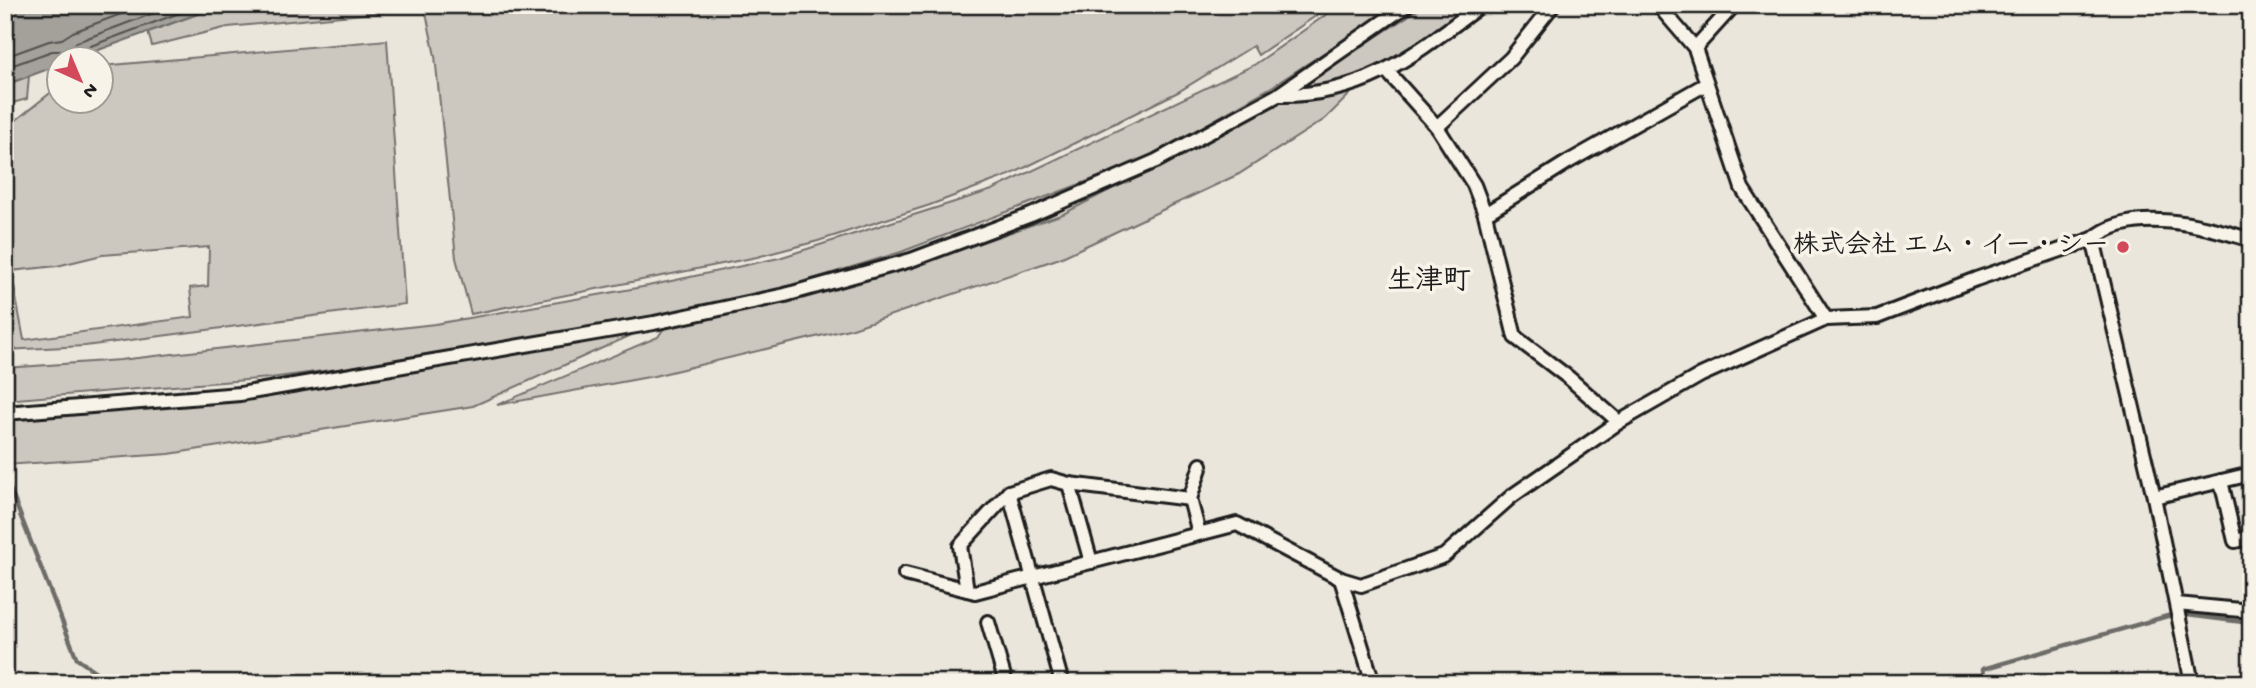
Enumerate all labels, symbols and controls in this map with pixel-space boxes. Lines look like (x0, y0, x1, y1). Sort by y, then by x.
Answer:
north arrow (46, 46, 116, 116)
text: N (77, 77, 102, 102)
place label: 株式会社 エム・イー・シー (1793, 230, 2109, 263)
marker: 株式会社 エム・イー・シー (2115, 239, 2131, 255)
district label: 生津町 (1387, 265, 1471, 299)

